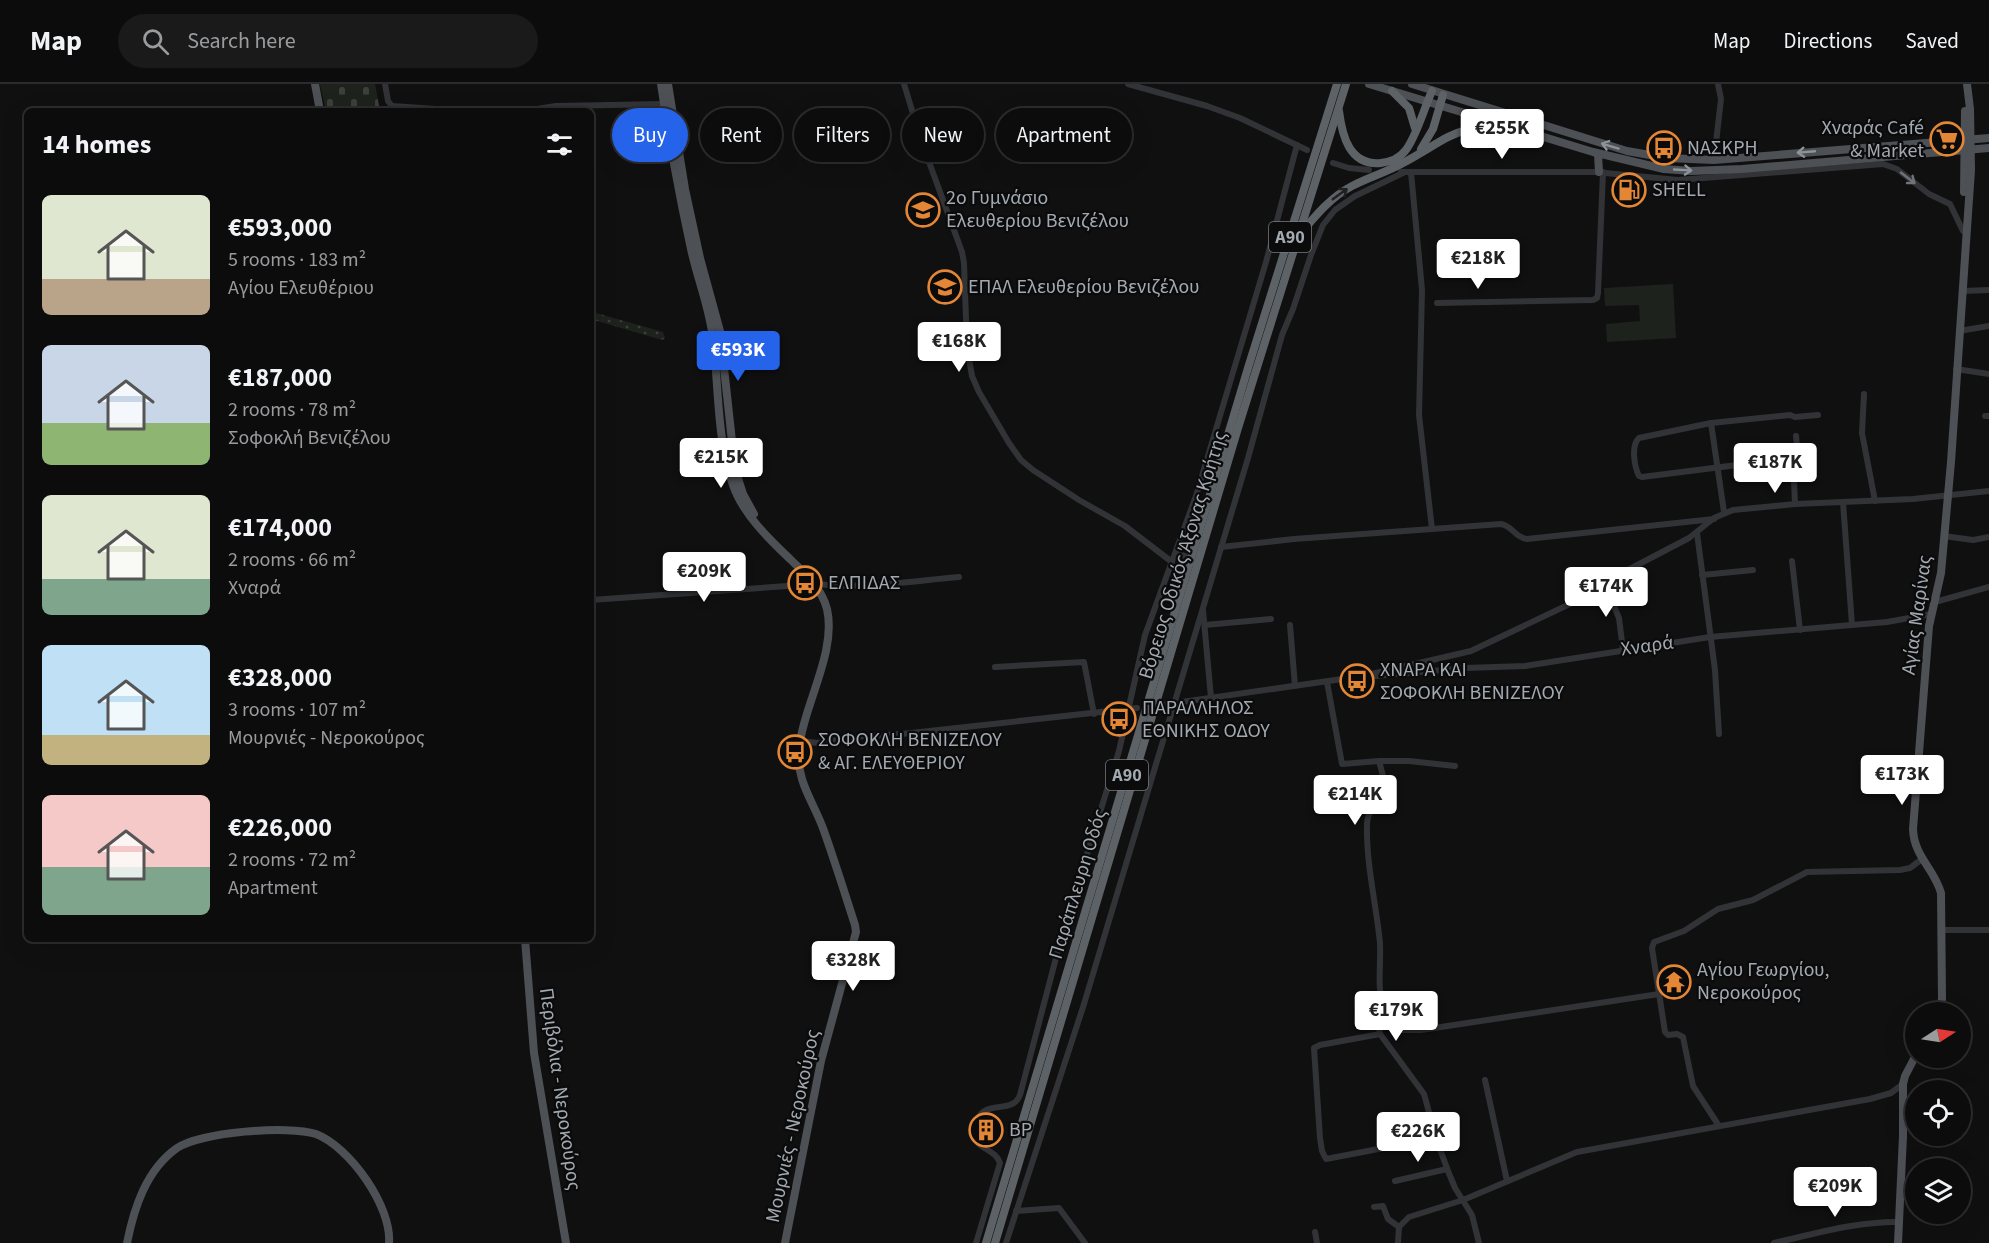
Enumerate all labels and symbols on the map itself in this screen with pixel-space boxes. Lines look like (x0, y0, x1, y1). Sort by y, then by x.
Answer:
pin: €255K (1460, 109, 1544, 160)
place label: Χναράς Café & Market (1821, 114, 1924, 165)
supermarket icon: Χναράς Café & Market (1929, 121, 1965, 157)
bus stop icon: ΝΑΣΚΡΗ (1646, 130, 1682, 166)
place label: ΝΑΣΚΡΗ (1687, 134, 1758, 162)
one-way arrow (1601, 139, 1620, 150)
one-way arrow (1796, 147, 1816, 158)
one-way arrow (1673, 165, 1693, 176)
one-way arrow (1900, 171, 1916, 184)
fuel station icon: SHELL (1611, 172, 1647, 208)
place label: SHELL (1652, 176, 1706, 204)
place label: 2ο Γυμνάσιο Ελευθερίου Βενιζέλου (946, 184, 1129, 235)
one-way arrow (1332, 188, 1348, 200)
school or university icon: 2ο Γυμνάσιο Ελευθερίου Βενιζέλου (905, 192, 941, 228)
road number: Α90 (1269, 222, 1311, 252)
pin: €218K (1436, 239, 1520, 290)
school or university icon: ΕΠΑΛ Ελευθερίου Βενιζέλου (927, 269, 963, 305)
place label: ΕΠΑΛ Ελευθερίου Βενιζέλου (968, 273, 1199, 301)
pin: €168K (917, 322, 1001, 373)
pin: €593K (696, 331, 780, 382)
street label: Βόρειος Οδικός Άξονας Κρήτης (1132, 427, 1234, 683)
pin: €215K (679, 438, 763, 489)
pin: €187K (1733, 443, 1817, 494)
pin: €209K (662, 552, 746, 603)
street label: Αγίας Μαρίνας (1895, 553, 1939, 677)
bus stop icon: ΕΛΠΙΔΑΣ (787, 565, 823, 601)
pin: €174K (1564, 567, 1648, 618)
place label: ΕΛΠΙΔΑΣ (828, 569, 901, 597)
street label: Χναρά (1619, 628, 1675, 664)
place label: ΧΝΑΡΑ ΚΑΙ ΣΟΦΟΚΛΗ ΒΕΝΙΖΕΛΟΥ (1380, 656, 1564, 707)
bus stop icon: ΧΝΑΡΑ ΚΑΙ ΣΟΦΟΚΛΗ ΒΕΝΙΖΕΛΟΥ (1339, 663, 1375, 699)
place label: ΠΑΡΑΛΛΗΛΟΣ ΕΘΝΙΚΗΣ ΟΔΟΥ (1142, 694, 1270, 745)
bus stop icon: ΠΑΡΑΛΛΗΛΟΣ ΕΘΝΙΚΗΣ ΟΔΟΥ (1101, 701, 1137, 737)
place label: ΣΟΦΟΚΛΗ ΒΕΝΙΖΕΛΟΥ & ΑΓ. ΕΛΕΥΘΕΡΙΟΥ (818, 726, 1002, 777)
bus stop icon: ΣΟΦΟΚΛΗ ΒΕΝΙΖΕΛΟΥ & ΑΓ. ΕΛΕΥΘΕΡΙΟΥ (777, 734, 813, 770)
pin: €173K (1860, 755, 1944, 806)
road number: Α90 (1106, 760, 1148, 790)
pin: €214K (1313, 775, 1397, 826)
street label: Παράπλευρη Οδός (1042, 805, 1114, 963)
pin: €328K (811, 941, 895, 992)
place label: Αγίου Γεωργίου, Νεροκούρος (1697, 956, 1830, 1007)
temple icon: Αγίου Γεωργίου, Νεροκούρος (1656, 964, 1692, 1000)
street label: Περιβόλια - Νεροκούρος (532, 986, 588, 1192)
pin: €179K (1354, 991, 1438, 1042)
north arrow (1905, 1002, 1971, 1068)
street label: Μουρνιές - Νεροκούρος (759, 1027, 827, 1225)
building icon: BP (968, 1112, 1004, 1148)
pin: €226K (1376, 1112, 1460, 1163)
place label: BP (1009, 1116, 1032, 1144)
pin: €209K (1793, 1167, 1877, 1218)

